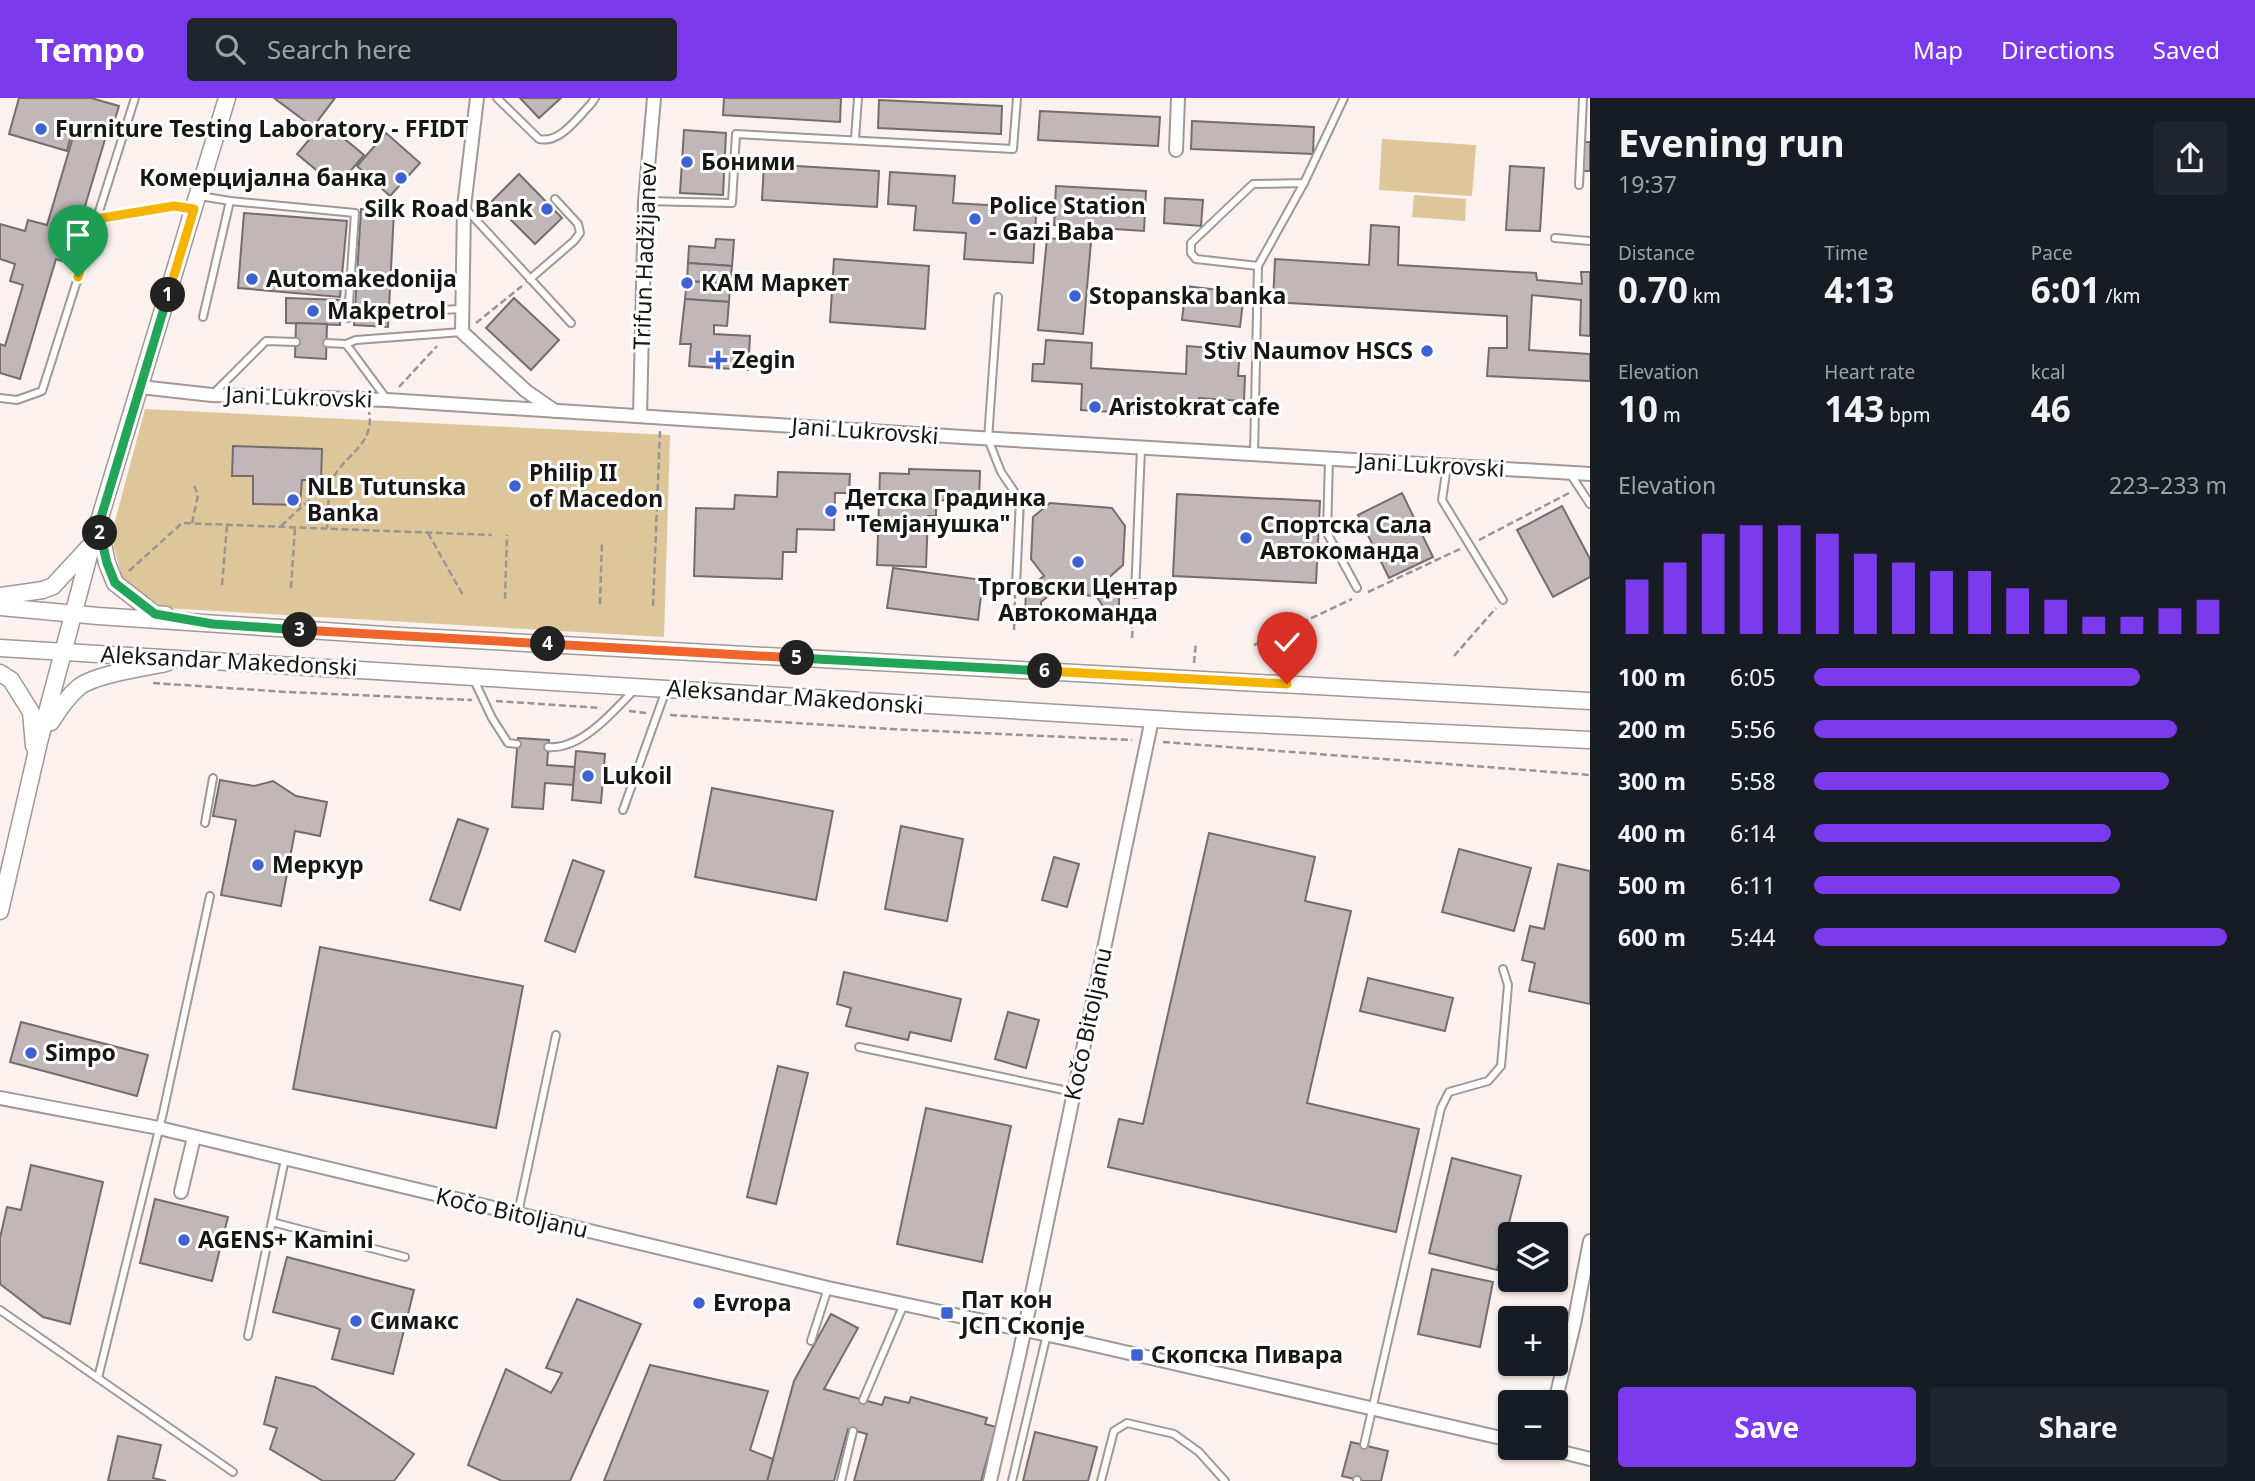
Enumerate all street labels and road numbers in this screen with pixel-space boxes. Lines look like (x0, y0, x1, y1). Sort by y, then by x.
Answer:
street label: Trifun Hadžijanev (625, 161, 663, 350)
street label: Jani Lukrovski (223, 377, 373, 415)
street label: Jani Lukrovski (788, 409, 940, 451)
street label: Jani Lukrovski (1355, 444, 1505, 484)
street label: Aleksandar Makedonski (100, 637, 358, 683)
street label: Aleksandar Makedonski (666, 671, 924, 721)
street label: Kočo Bitoljanu (1055, 944, 1119, 1103)
street label: Kočo Bitoljanu (433, 1179, 592, 1245)

